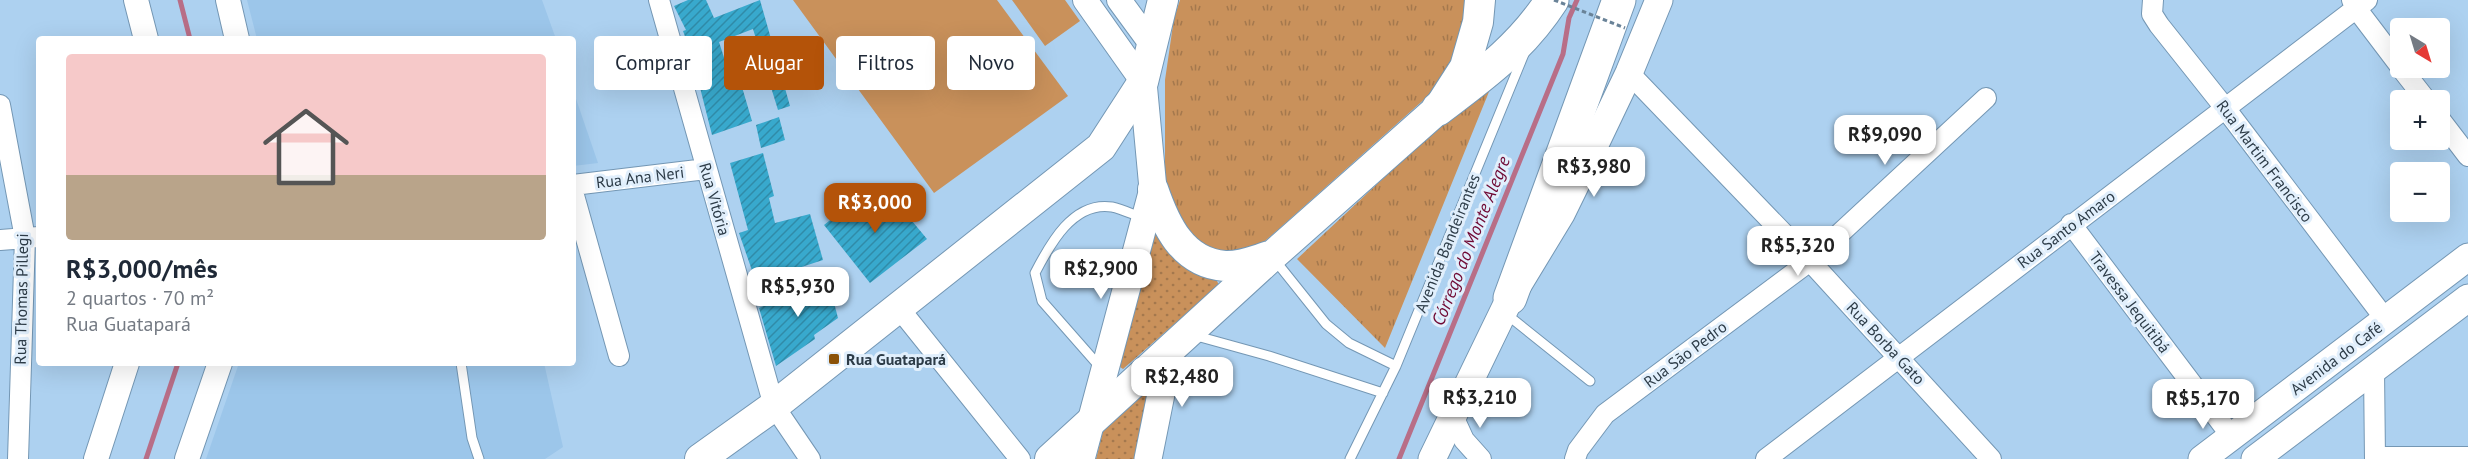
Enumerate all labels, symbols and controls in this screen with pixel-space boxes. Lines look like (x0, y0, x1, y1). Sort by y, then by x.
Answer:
north arrow (2390, 18, 2450, 78)
map controls (2390, 18, 2450, 222)
chip: Comprar (594, 36, 712, 90)
chip: Alugar (724, 36, 824, 90)
chip: Filtros (836, 36, 935, 90)
chip: Novo (947, 36, 1035, 90)
button: + (2390, 90, 2450, 150)
icon: home (252, 93, 360, 201)
street label: Rua Martim Francisco (2213, 96, 2317, 226)
pin: R$9,090 (1830, 115, 1940, 166)
text: R$9,090 (1848, 121, 1922, 147)
pin: R$3,980 (1539, 147, 1649, 198)
water label: Córrego do Monte Alegre (1426, 152, 1515, 329)
text: R$3,980 (1557, 153, 1631, 179)
street label: Rua Vitória (695, 160, 735, 238)
street label: Rua Ana Neri (595, 162, 685, 192)
button: − (2390, 162, 2450, 222)
street label: Avenida Bandeirantes (1410, 171, 1484, 315)
pin: R$3,000 (820, 183, 930, 234)
street label: Rua Santo Amaro (2013, 186, 2119, 272)
text: R$3,000 (838, 189, 912, 215)
pin: R$5,320 (1743, 226, 1853, 277)
text: R$5,320 (1761, 232, 1835, 258)
street label: Rua Thomas Pillegi (10, 233, 32, 365)
street label: Travessa Jequitibá (2085, 247, 2175, 357)
pin: R$2,900 (1046, 249, 1156, 300)
text: R$3,000/mês (66, 252, 218, 285)
text: R$2,900 (1064, 255, 1138, 281)
pin: R$5,930 (743, 267, 853, 318)
text: R$5,930 (761, 273, 835, 299)
text: 2 quartos · 70 m² (66, 285, 214, 311)
street label: Rua Borba Gato (1843, 297, 1929, 389)
text: Rua Guatapará (66, 311, 191, 337)
street label: Rua São Pedro (1640, 316, 1730, 392)
street label: Avenida do Café (2286, 317, 2386, 399)
place label: Rua Guatapará (846, 349, 946, 369)
marker: Rua Guatapará (827, 352, 841, 366)
pin: R$2,480 (1127, 357, 1237, 408)
text: R$2,480 (1145, 363, 1219, 389)
pin: R$3,210 (1425, 378, 1535, 429)
pin: R$5,170 (2148, 379, 2258, 430)
text: R$3,210 (1443, 384, 1517, 410)
text: R$5,170 (2166, 385, 2240, 411)

